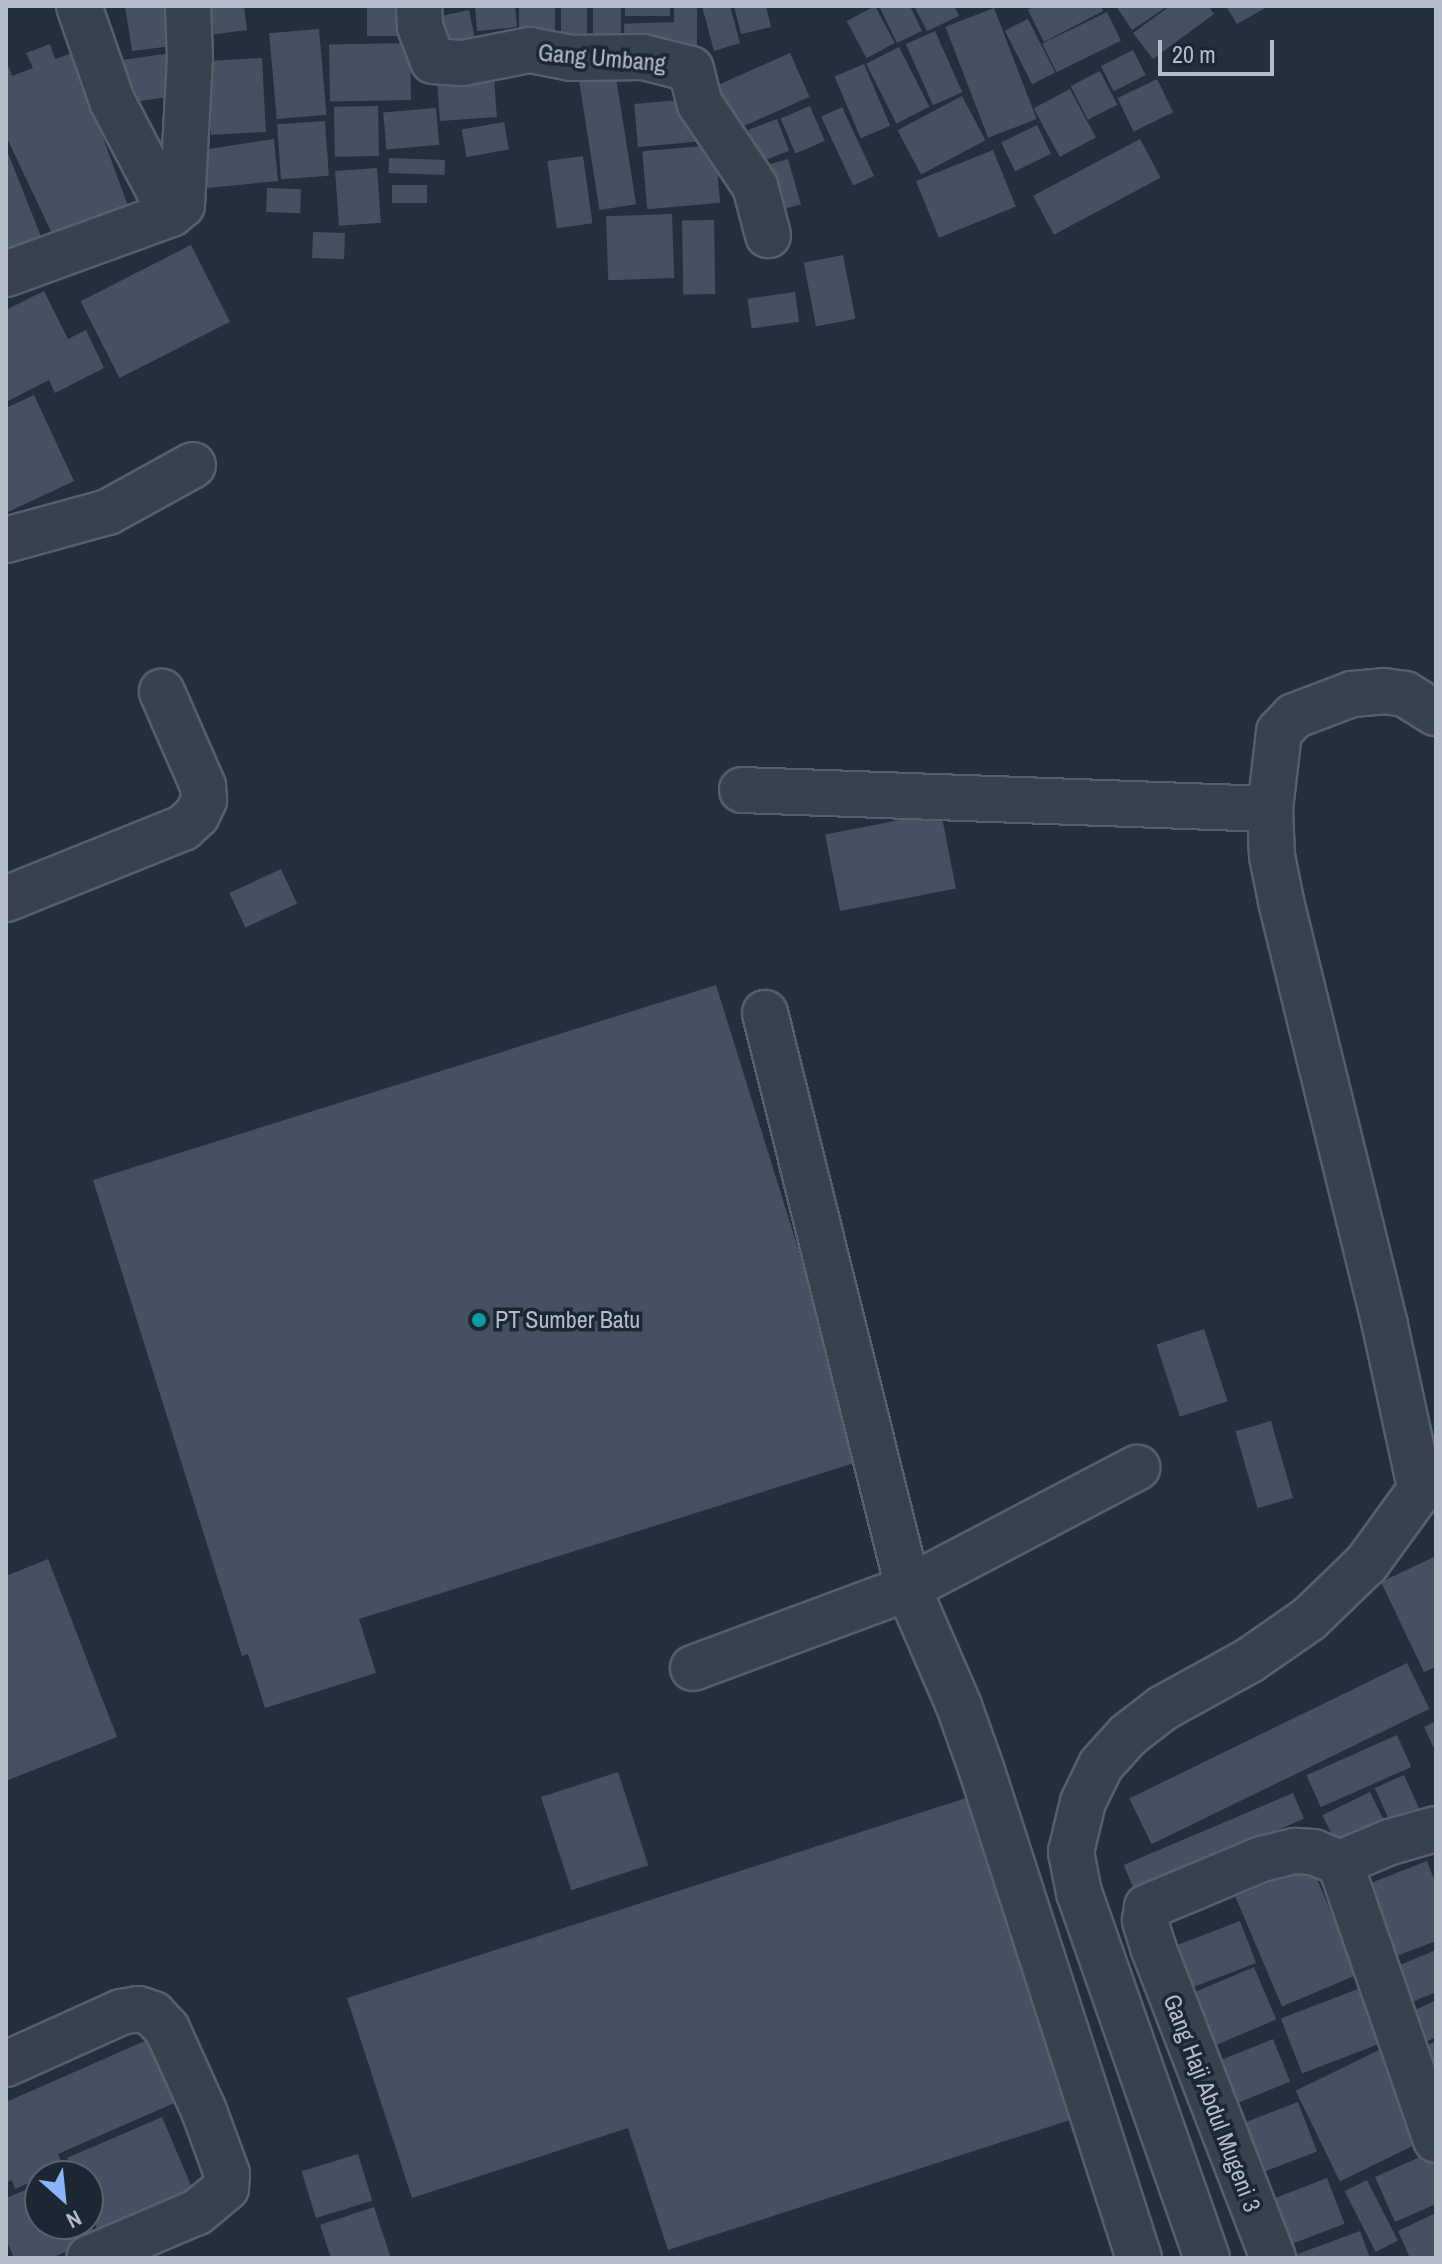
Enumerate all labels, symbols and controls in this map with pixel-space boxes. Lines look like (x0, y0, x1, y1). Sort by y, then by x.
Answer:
scale bar (1162, 24, 1278, 74)
street label: Gang Umbang (537, 38, 667, 78)
text: 20 m (1172, 38, 1216, 70)
place label: PT Sumber Batu (495, 1306, 640, 1334)
marker: PT Sumber Batu (470, 1311, 488, 1329)
street label: Gang Haji Abdul Mugeni 3 (1157, 1990, 1267, 2216)
north arrow (24, 2160, 104, 2240)
text: N (61, 2203, 87, 2236)

